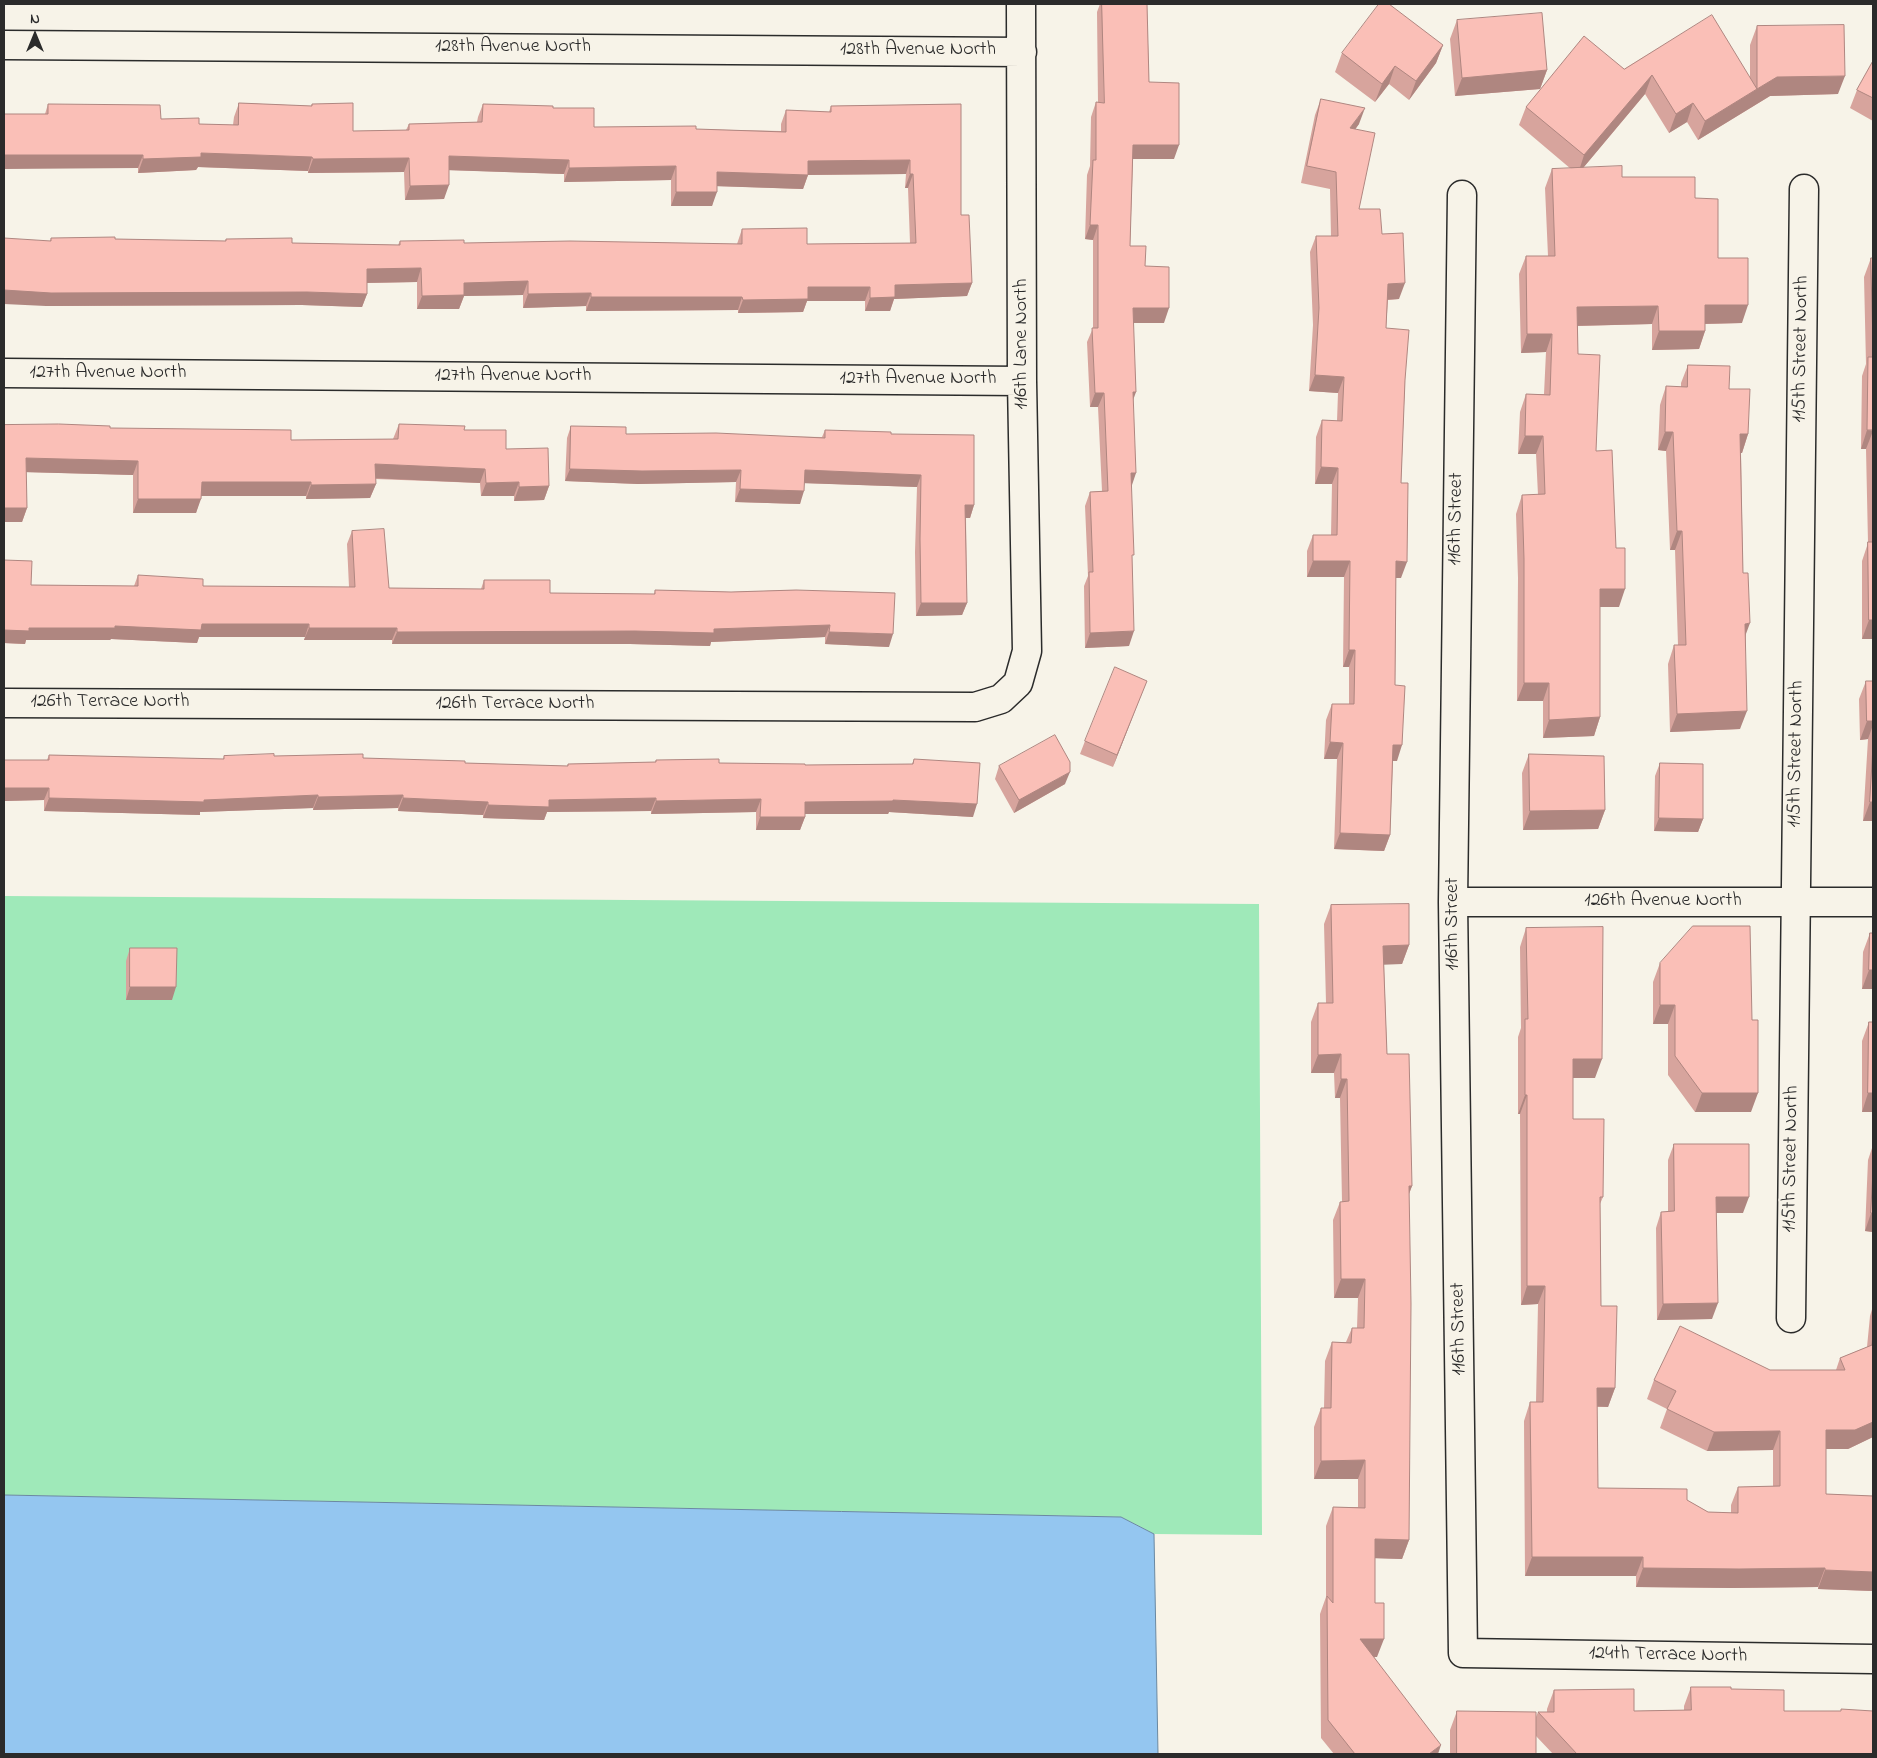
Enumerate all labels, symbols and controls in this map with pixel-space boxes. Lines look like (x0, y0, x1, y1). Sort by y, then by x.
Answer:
text: N (30, 9, 40, 30)
north arrow (10, 10, 60, 60)
street label: 128th Avenue North (435, 36, 591, 60)
street label: 128th Avenue North (840, 39, 996, 63)
street label: 115th Street North (1789, 275, 1815, 423)
street label: 116th Lane North (1011, 278, 1035, 410)
street label: 127th Avenue North (30, 362, 186, 386)
street label: 127th Avenue North (435, 365, 591, 389)
street label: 127th Avenue North (840, 368, 996, 392)
street label: 116th Street (1444, 472, 1470, 566)
street label: 115th Street North (1784, 680, 1810, 828)
street label: 126th Terrace North (30, 691, 190, 715)
street label: 126th Terrace North (435, 693, 595, 717)
street label: 116th Street (1442, 877, 1466, 971)
street label: 126th Avenue North (1584, 890, 1742, 914)
street label: 115th Street North (1779, 1085, 1805, 1233)
street label: 116th Street (1447, 1282, 1473, 1376)
street label: 124th Terrace North (1589, 1643, 1747, 1669)

